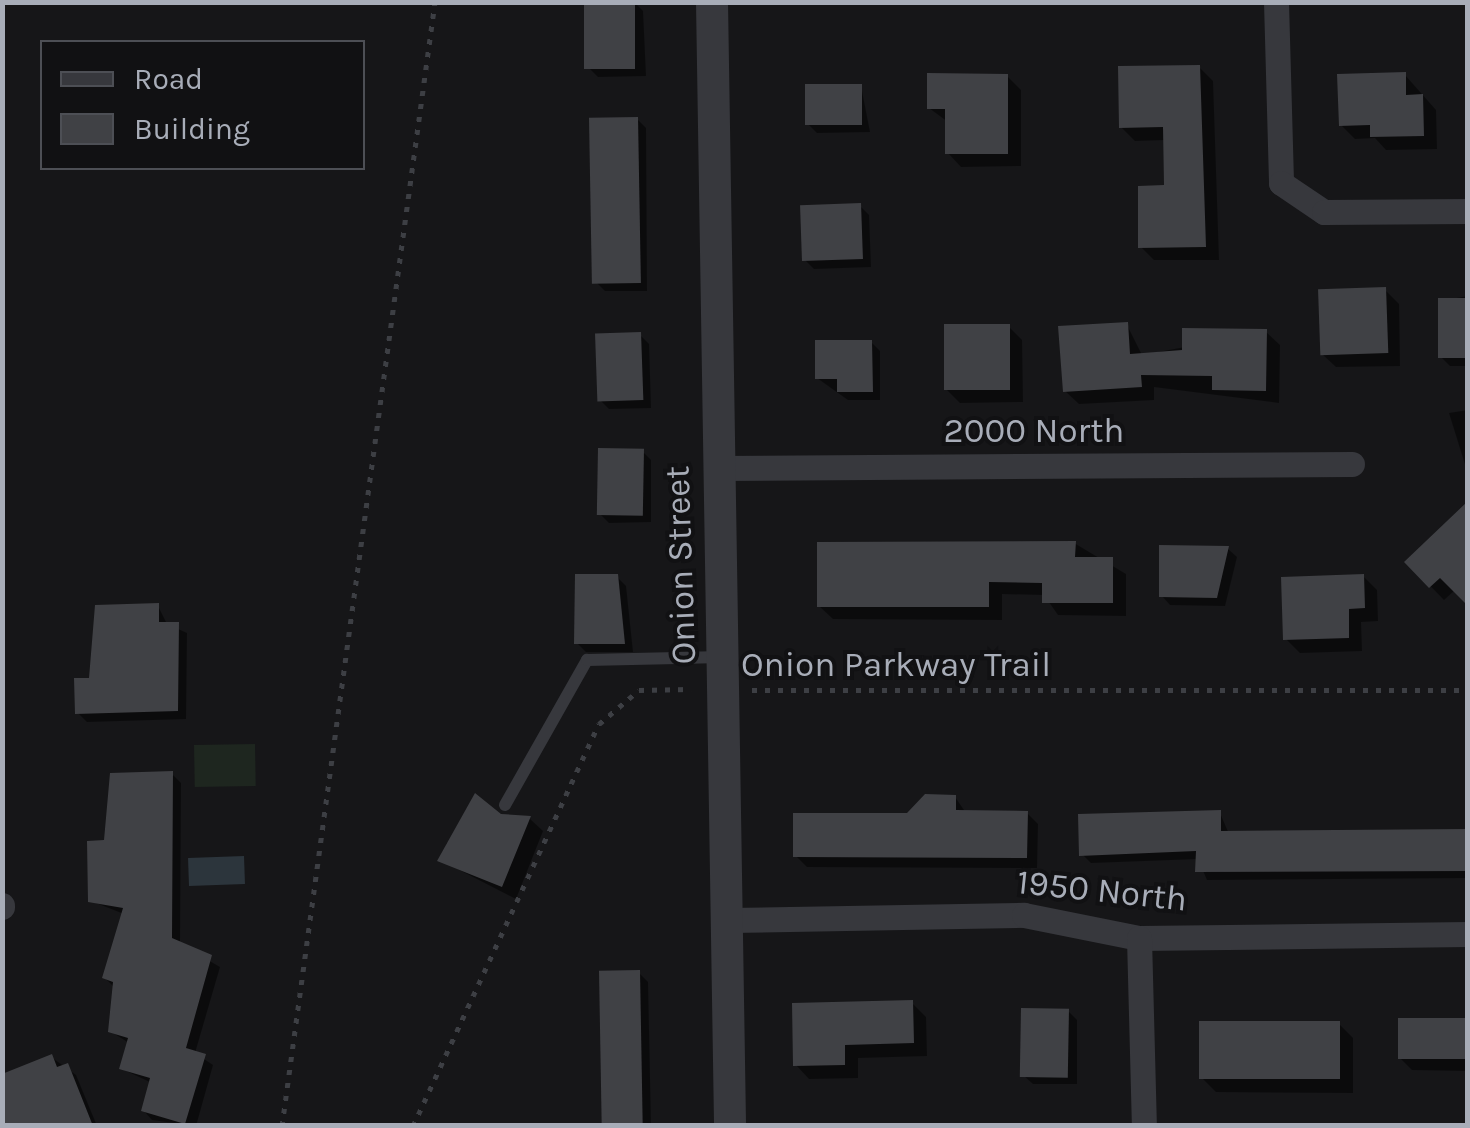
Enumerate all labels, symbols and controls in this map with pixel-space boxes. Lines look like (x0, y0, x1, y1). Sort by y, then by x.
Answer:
legend (40, 40, 365, 170)
text: Road (134, 61, 203, 97)
text: Building (134, 111, 250, 147)
street label: 2000 North (944, 410, 1124, 452)
street label: Onion Street (657, 465, 705, 665)
street label: Onion Parkway Trail (741, 644, 1051, 686)
street label: 1950 North (1015, 861, 1189, 921)

